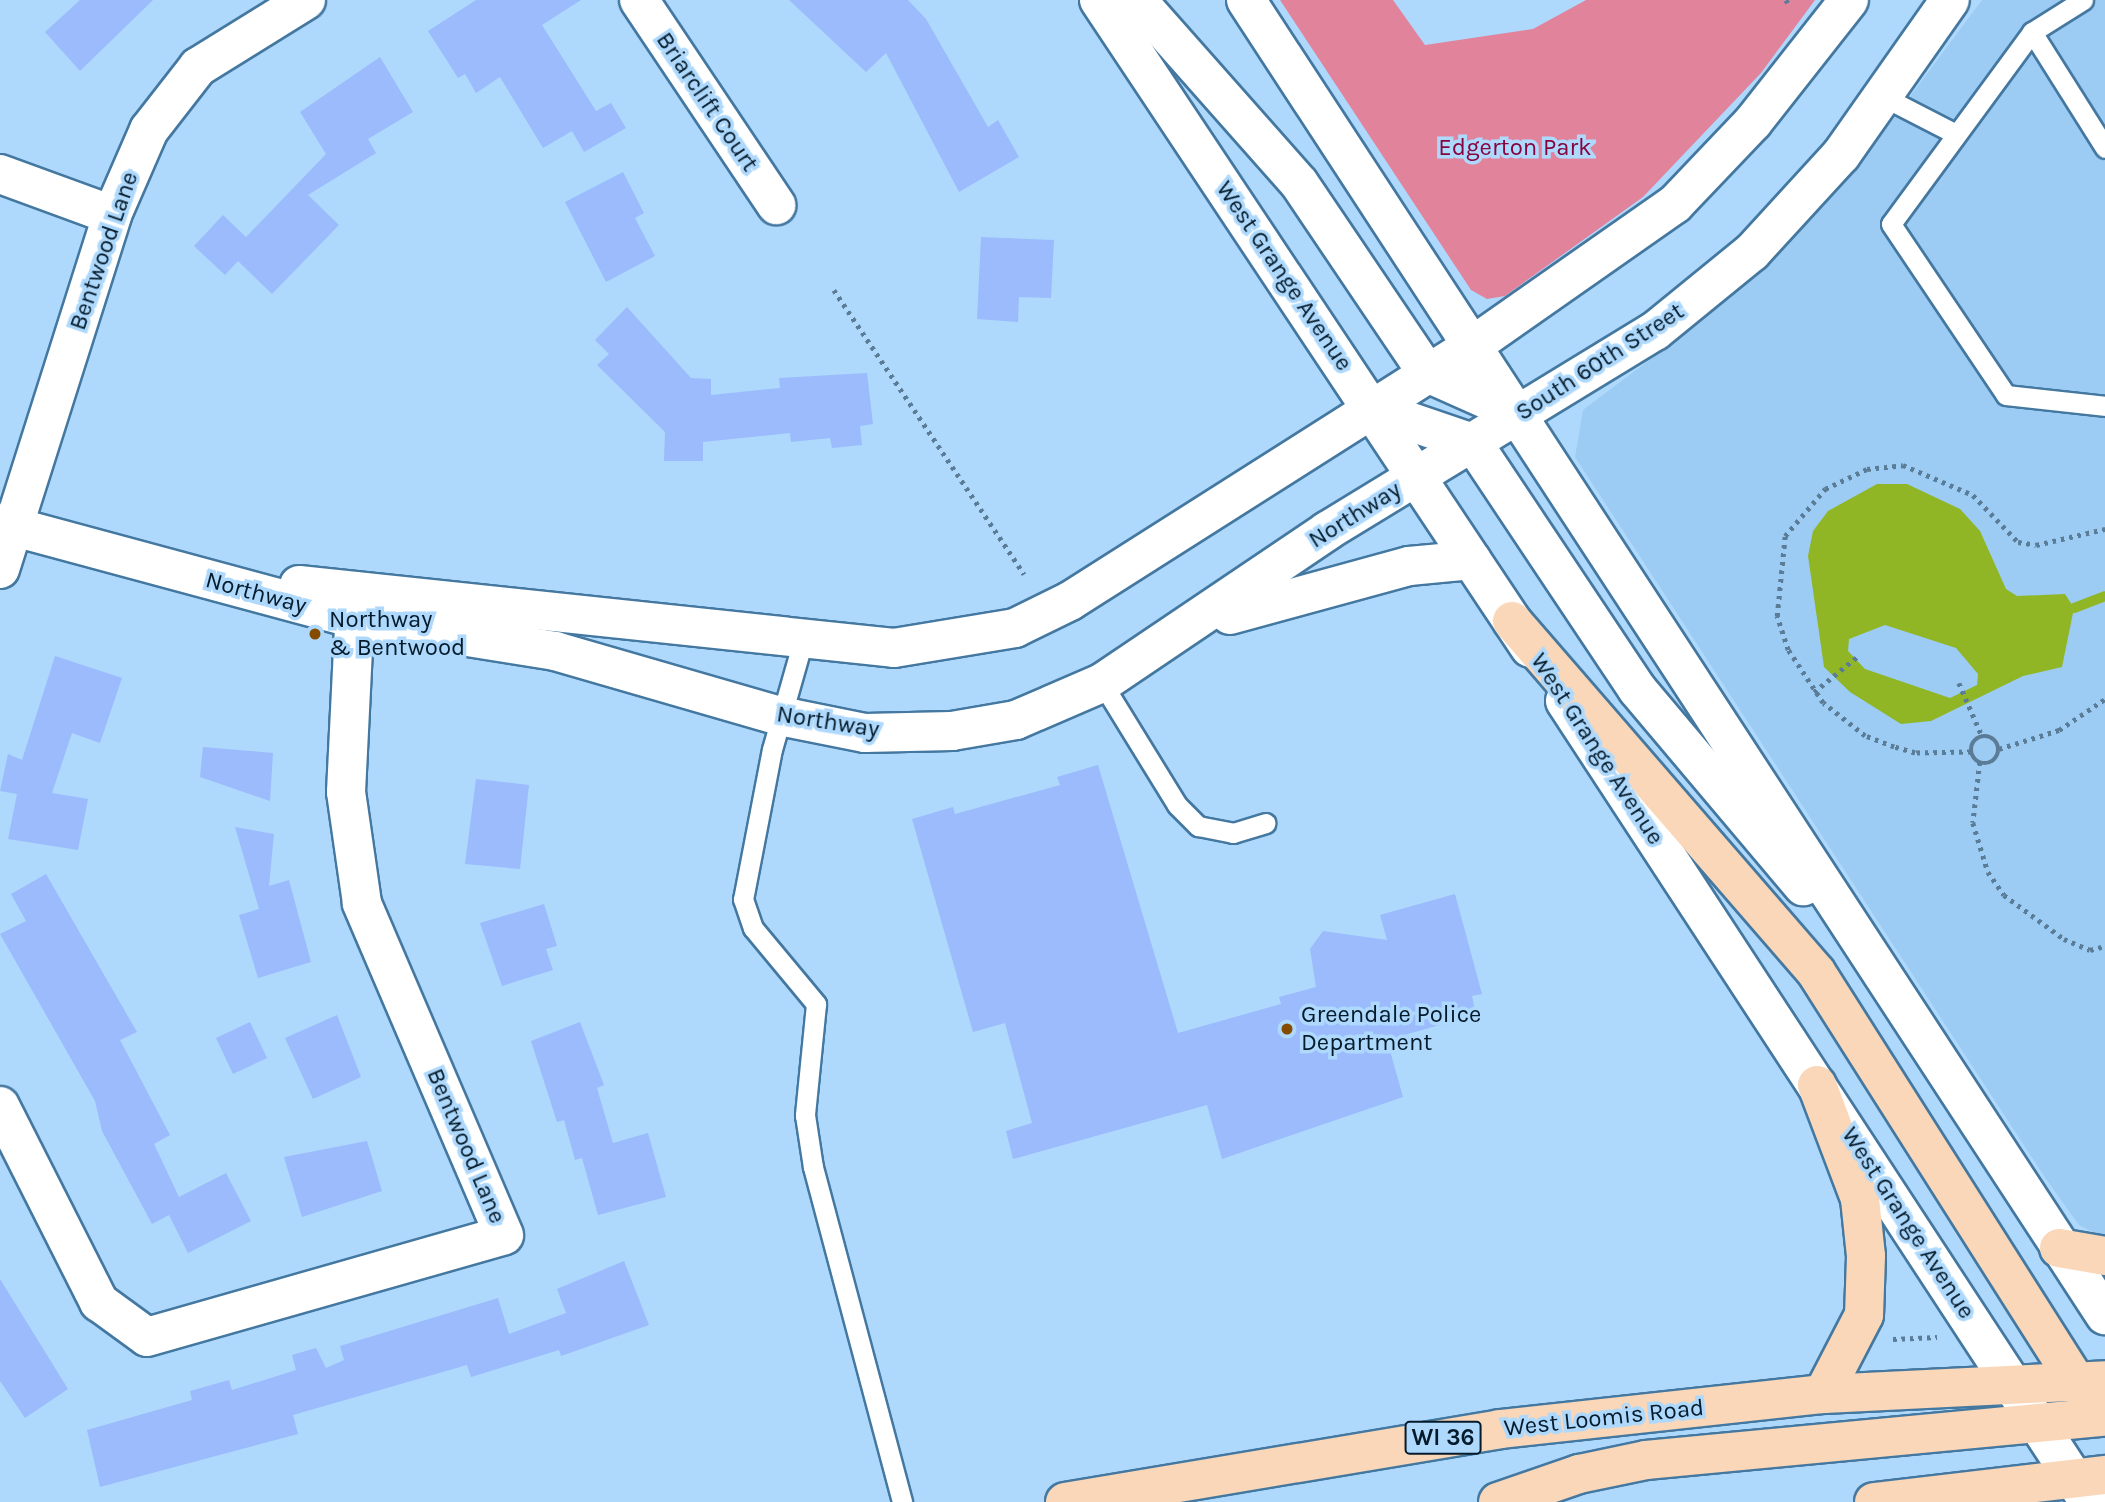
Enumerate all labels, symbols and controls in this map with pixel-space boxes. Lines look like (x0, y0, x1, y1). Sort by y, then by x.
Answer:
street label: Briarclift Court (650, 27, 764, 177)
park label: Edgerton Park (1438, 134, 1592, 162)
street label: Bentwood Lane (63, 168, 145, 334)
street label: West Grange Avenue (1210, 176, 1358, 376)
street label: South 60th Street (1511, 297, 1689, 427)
street label: Northway (1303, 475, 1407, 555)
street label: Northway (202, 566, 310, 620)
place label: Northway & Bentwood (329, 606, 465, 662)
marker: Northway & Bentwood (307, 626, 323, 642)
street label: West Grange Avenue (1524, 648, 1670, 850)
street label: Northway (775, 700, 881, 744)
place label: Greendale Police Department (1301, 1001, 1481, 1057)
marker: Greendale Police Department (1279, 1021, 1295, 1037)
street label: Bentwood Lane (420, 1064, 512, 1228)
street label: West Grange Avenue (1835, 1122, 1981, 1324)
street label: West Loomis Road (1503, 1393, 1705, 1443)
road number: WI 36 (1404, 1418, 1482, 1457)

